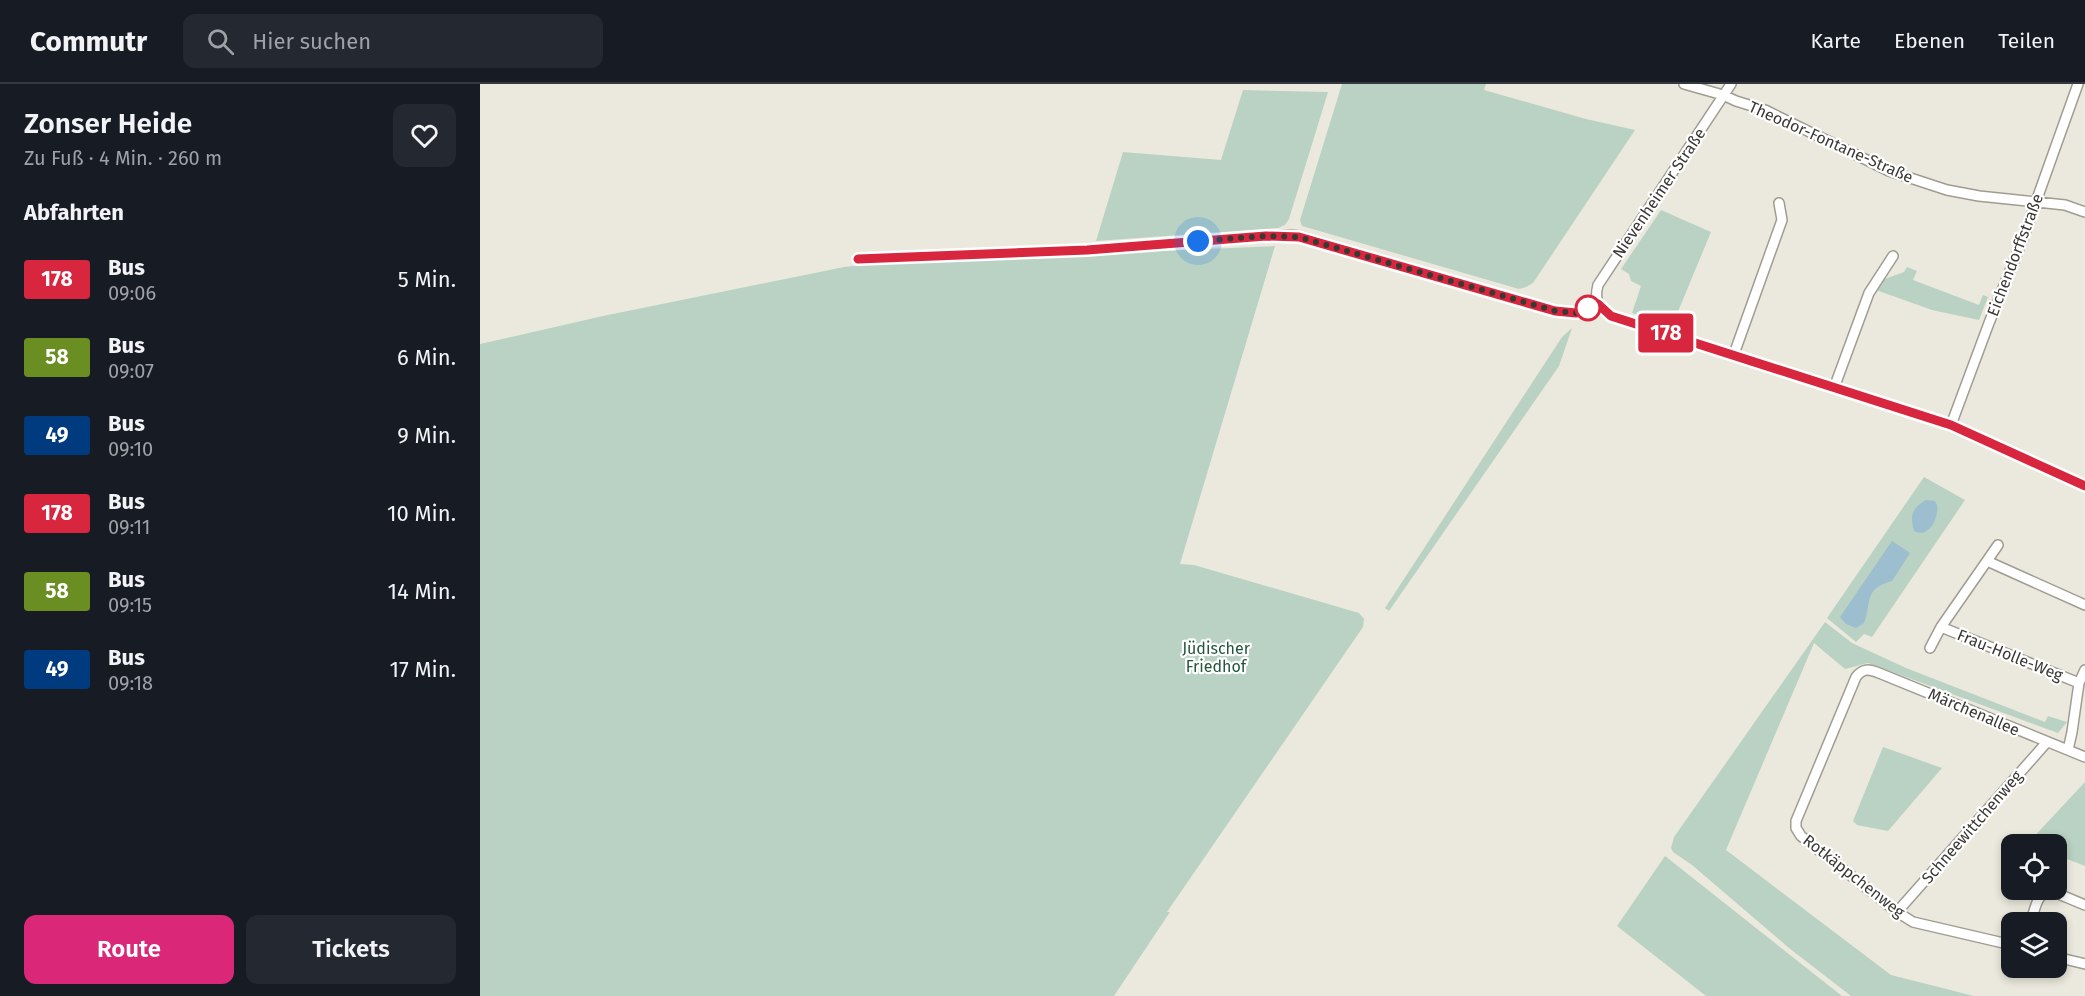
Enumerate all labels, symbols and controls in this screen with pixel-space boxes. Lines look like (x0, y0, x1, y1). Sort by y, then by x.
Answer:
search box (183, 14, 603, 68)
text: Commutr (30, 25, 147, 58)
icon: search (204, 25, 237, 58)
text: Hier suchen (252, 28, 371, 55)
text: Karte (1810, 28, 1861, 54)
text: Ebenen (1894, 28, 1965, 54)
text: Teilen (1998, 28, 2055, 54)
street label: Theodor-Fontane-Straße (1746, 97, 1916, 187)
button: heart (393, 104, 456, 167)
text: Zonser Heide (24, 107, 192, 140)
street label: Nievenheimer Straße (1608, 124, 1710, 262)
text: Zu Fuß · 4 Min. · 260 m (24, 146, 222, 170)
street label: Eichendorffstraße (1983, 191, 2047, 319)
text: Abfahrten (24, 199, 124, 226)
your location (1183, 226, 1213, 256)
text: Bus (108, 254, 145, 281)
text: 178 (41, 266, 73, 292)
text: 5 Min. (398, 266, 456, 293)
text: 09:06 (108, 281, 156, 305)
unlabelled marker (1575, 295, 1601, 321)
line badge: 178 (1632, 314, 1700, 352)
text: 178 (1650, 320, 1682, 346)
text: Bus (108, 332, 145, 359)
text: 58 (45, 344, 69, 370)
text: 6 Min. (397, 344, 456, 371)
text: 09:07 (108, 359, 154, 383)
text: Bus (108, 410, 145, 437)
text: 49 (45, 422, 69, 448)
text: 9 Min. (397, 422, 456, 449)
text: 09:10 (108, 437, 153, 461)
text: Bus (108, 488, 145, 515)
text: 178 (41, 500, 73, 526)
text: 10 Min. (387, 500, 456, 527)
text: 09:11 (108, 515, 151, 539)
text: Bus (108, 566, 145, 593)
text: 58 (45, 578, 69, 604)
text: 14 Min. (387, 578, 456, 605)
text: 09:15 (108, 593, 152, 617)
street label: Frau-Holle-Weg (1954, 625, 2066, 685)
park label: Jüdischer Friedhof (1182, 639, 1251, 676)
text: Bus (108, 644, 145, 671)
text: 49 (45, 656, 69, 682)
text: 17 Min. (389, 656, 456, 683)
text: 09:18 (108, 671, 153, 695)
street label: Märchenallee (1926, 684, 2022, 740)
street label: Schneewittchenweg (1918, 766, 2027, 887)
street label: Rotkäppchenweg (1799, 830, 1909, 922)
map controls (2001, 834, 2067, 978)
button: locate (2001, 834, 2067, 900)
button: layers (2001, 912, 2067, 978)
button: Route (24, 915, 234, 984)
button: Tickets (246, 915, 456, 984)

